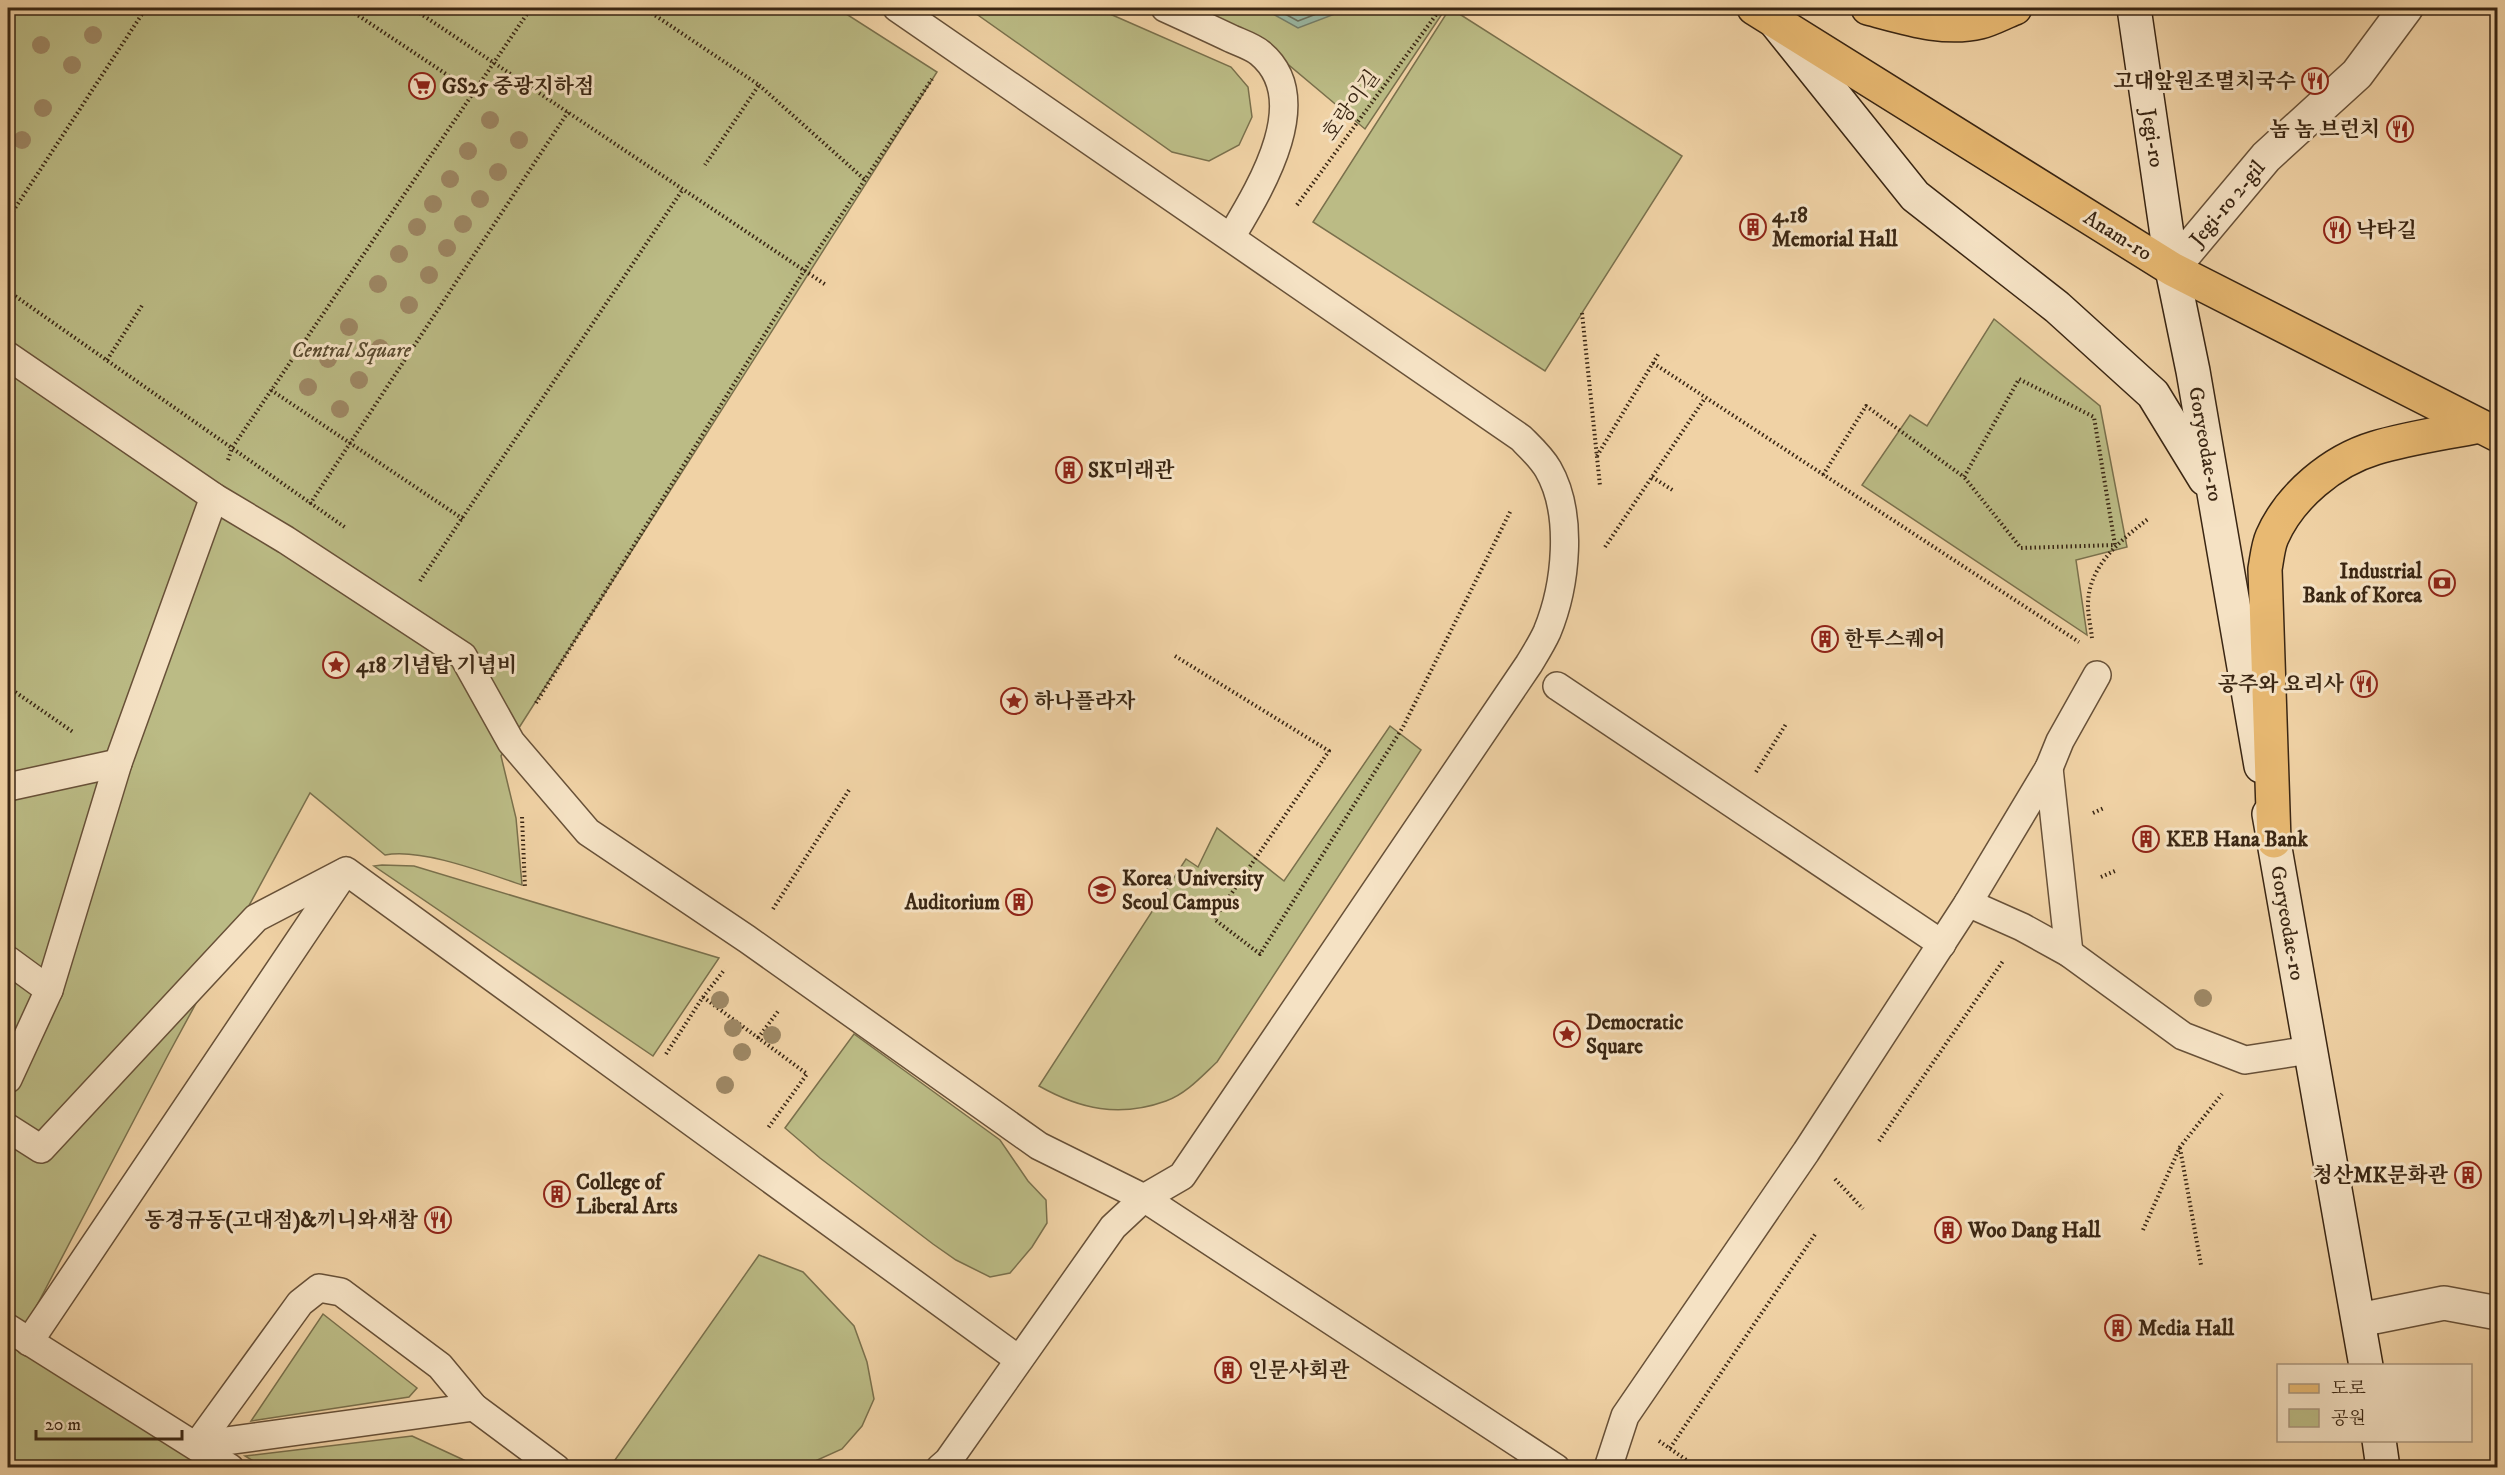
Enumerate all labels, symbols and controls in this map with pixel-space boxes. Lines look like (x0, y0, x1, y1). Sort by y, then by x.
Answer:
street label: 호랑이길 (1317, 65, 1386, 146)
restaurant icon: 고대앞원조멸치국수 (2300, 66, 2330, 96)
place label: 고대앞원조멸치국수 (2113, 69, 2296, 95)
supermarket icon: GS25 중광지하점 (407, 71, 437, 101)
place label: GS25 중광지하점 (442, 74, 594, 100)
street label: Jegi-ro (2134, 105, 2169, 169)
restaurant icon: 놈 놈 브런치 (2385, 114, 2415, 144)
place label: 놈 놈 브런치 (2270, 117, 2380, 143)
street label: Jegi-ro 2-gil (2183, 155, 2272, 253)
place label: 4.18 Memorial Hall (1772, 203, 1898, 253)
street label: Anam-ro (2079, 205, 2156, 267)
building icon: 4.18 Memorial Hall (1738, 212, 1768, 242)
restaurant icon: 낙타길 (2322, 215, 2352, 245)
place label: 낙타길 (2356, 218, 2417, 244)
park label: Central Square (291, 338, 412, 365)
street label: Goryeodae-ro (2182, 385, 2228, 504)
building icon: SK미래관 (1054, 455, 1084, 485)
place label: SK미래관 (1088, 458, 1175, 484)
place label: Industrial Bank of Korea (2302, 559, 2423, 609)
bank icon: Industrial Bank of Korea (2427, 568, 2457, 598)
building icon: 한투스퀘어 (1810, 624, 1840, 654)
place label: 한투스퀘어 (1844, 627, 1945, 653)
place icon: 418 기념탑 기념비 (321, 650, 351, 680)
place label: 418 기념탑 기념비 (356, 653, 517, 679)
restaurant icon: 공주와 요리사 (2349, 669, 2379, 699)
place label: 공주와 요리사 (2218, 672, 2345, 698)
place icon: 하나플라자 (999, 686, 1029, 716)
place label: 하나플라자 (1034, 689, 1136, 715)
building icon: KEB Hana Bank (2131, 824, 2161, 854)
place label: KEB Hana Bank (2166, 827, 2309, 853)
street label: Goryeodae-ro (2264, 864, 2310, 983)
place label: Korea University Seoul Campus (1122, 866, 1265, 916)
school or university icon: Korea University Seoul Campus (1087, 875, 1117, 905)
building icon: Auditorium (1004, 887, 1034, 917)
place label: Auditorium (904, 890, 1000, 916)
place label: Democratic Square (1586, 1010, 1683, 1060)
place icon: Democratic Square (1552, 1019, 1582, 1049)
building icon: 청산MK문화관 (2453, 1160, 2483, 1190)
place label: 청산MK문화관 (2313, 1163, 2449, 1189)
place label: College of Liberal Arts (576, 1170, 678, 1220)
building icon: College of Liberal Arts (542, 1179, 572, 1209)
restaurant icon: 동경규동(고대점)&끼니와새참 (423, 1205, 453, 1235)
place label: 동경규동(고대점)&끼니와새참 (144, 1208, 419, 1234)
building icon: Woo Dang Hall (1933, 1215, 1963, 1245)
place label: Woo Dang Hall (1967, 1218, 2101, 1244)
building icon: Media Hall (2103, 1313, 2133, 1343)
place label: Media Hall (2138, 1316, 2235, 1342)
building icon: 인문사회관 (1213, 1355, 1243, 1385)
place label: 인문사회관 (1248, 1358, 1350, 1384)
legend (2277, 1364, 2472, 1442)
text: 도로 (2331, 1378, 2366, 1400)
scale bar (36, 1403, 182, 1441)
text: 공원 (2331, 1408, 2366, 1430)
text: 20 m (45, 1414, 81, 1436)

